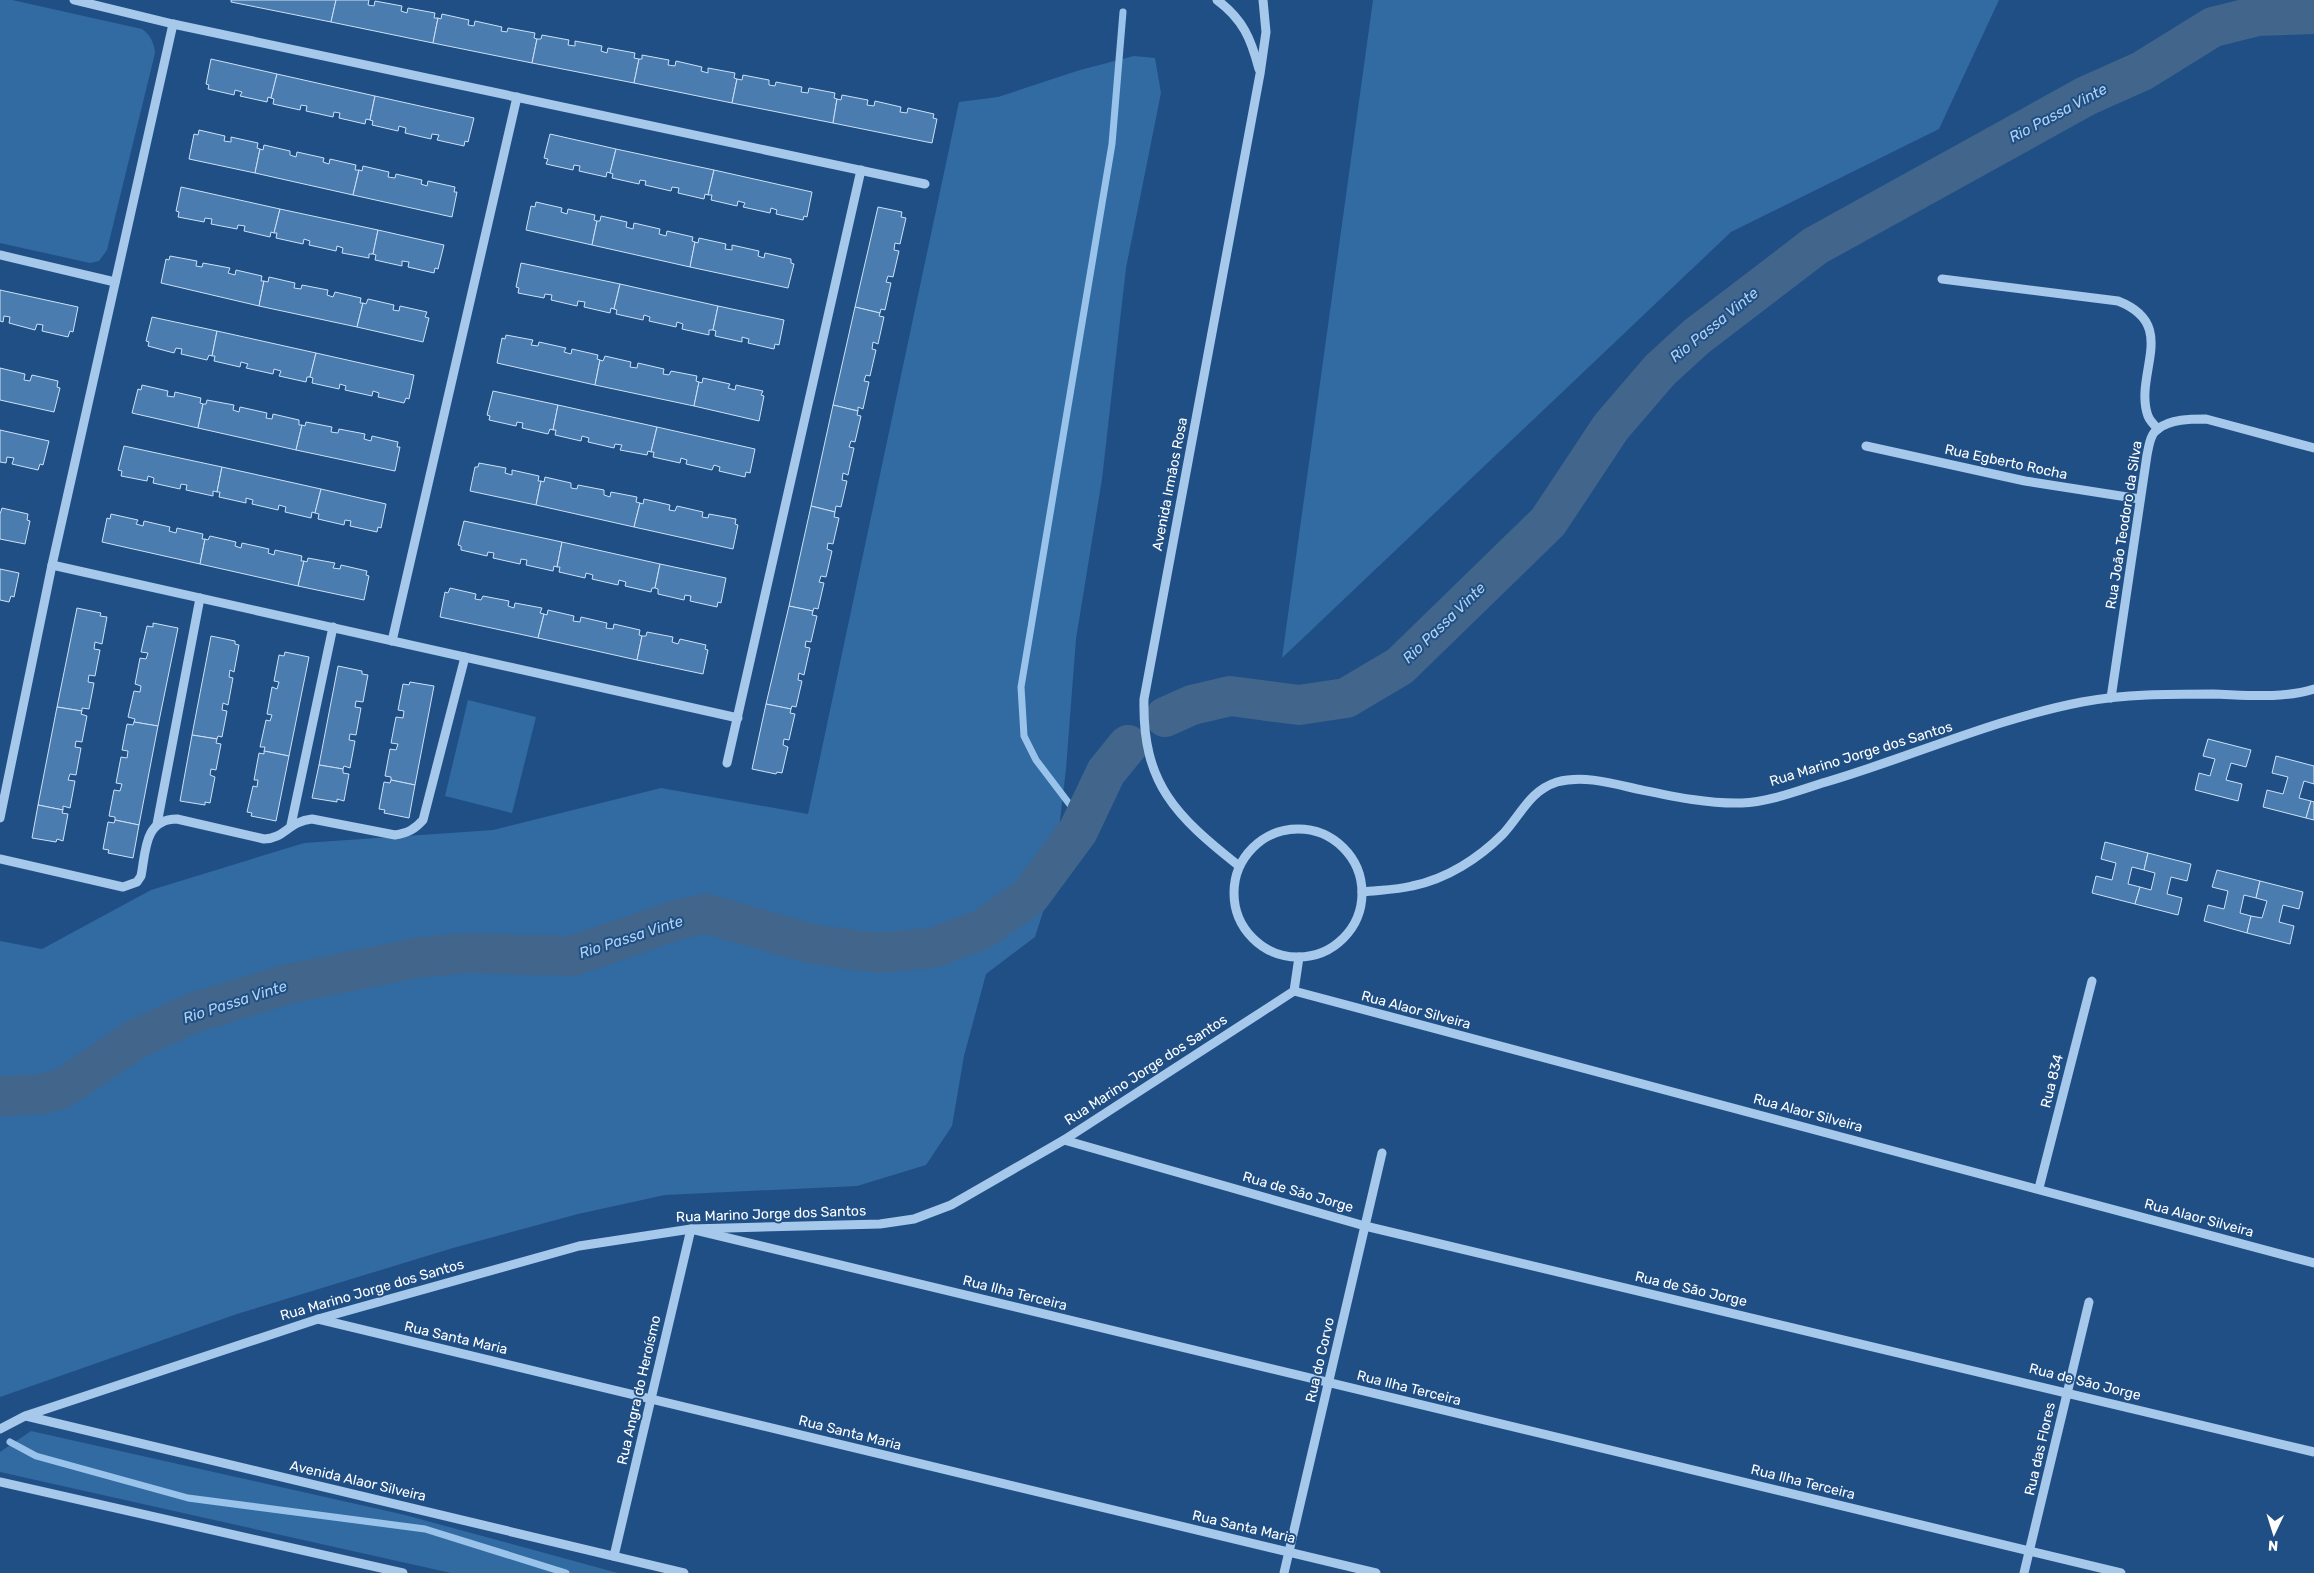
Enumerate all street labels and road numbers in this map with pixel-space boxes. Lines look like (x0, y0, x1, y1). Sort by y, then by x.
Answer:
street label: Avenida Irmãos Rosa (1149, 416, 1191, 552)
street label: Rua João Teodoro da Silva (2102, 440, 2146, 610)
street label: Rua Egberto Rocha (1943, 441, 2069, 483)
street label: Rua Marino Jorge dos Santos (1767, 718, 1955, 790)
street label: Rua Alaor Silveira (1359, 987, 1473, 1033)
street label: Rua Marino Jorge dos Santos (1062, 1011, 1230, 1129)
street label: Rua 834 (2037, 1052, 2067, 1110)
street label: Rua Alaor Silveira (1751, 1090, 1865, 1136)
street label: Rua de São Jorge (1241, 1168, 1356, 1216)
street label: Rua Alaor Silveira (2142, 1195, 2256, 1241)
street label: Rua Marino Jorge dos Santos (676, 1202, 866, 1226)
street label: Rua Marino Jorge dos Santos (278, 1256, 466, 1324)
street label: Rua de São Jorge (1633, 1268, 1749, 1310)
street label: Rua Ilha Terceira (961, 1272, 1069, 1314)
street label: Rua Angra do Heroísmo (614, 1314, 664, 1466)
street label: Rua do Corvo (1302, 1316, 1338, 1404)
street label: Rua Santa Maria (403, 1318, 509, 1358)
street label: Rua de São Jorge (2027, 1360, 2143, 1404)
street label: Rua Ilha Terceira (1355, 1367, 1463, 1409)
street label: Rua das Flores (2021, 1401, 2059, 1497)
street label: Rua Santa Maria (797, 1412, 903, 1454)
street label: Avenida Alaor Silveira (288, 1457, 428, 1505)
street label: Rua Ilha Terceira (1749, 1461, 1857, 1503)
street label: Rua Santa Maria (1191, 1507, 1297, 1547)

